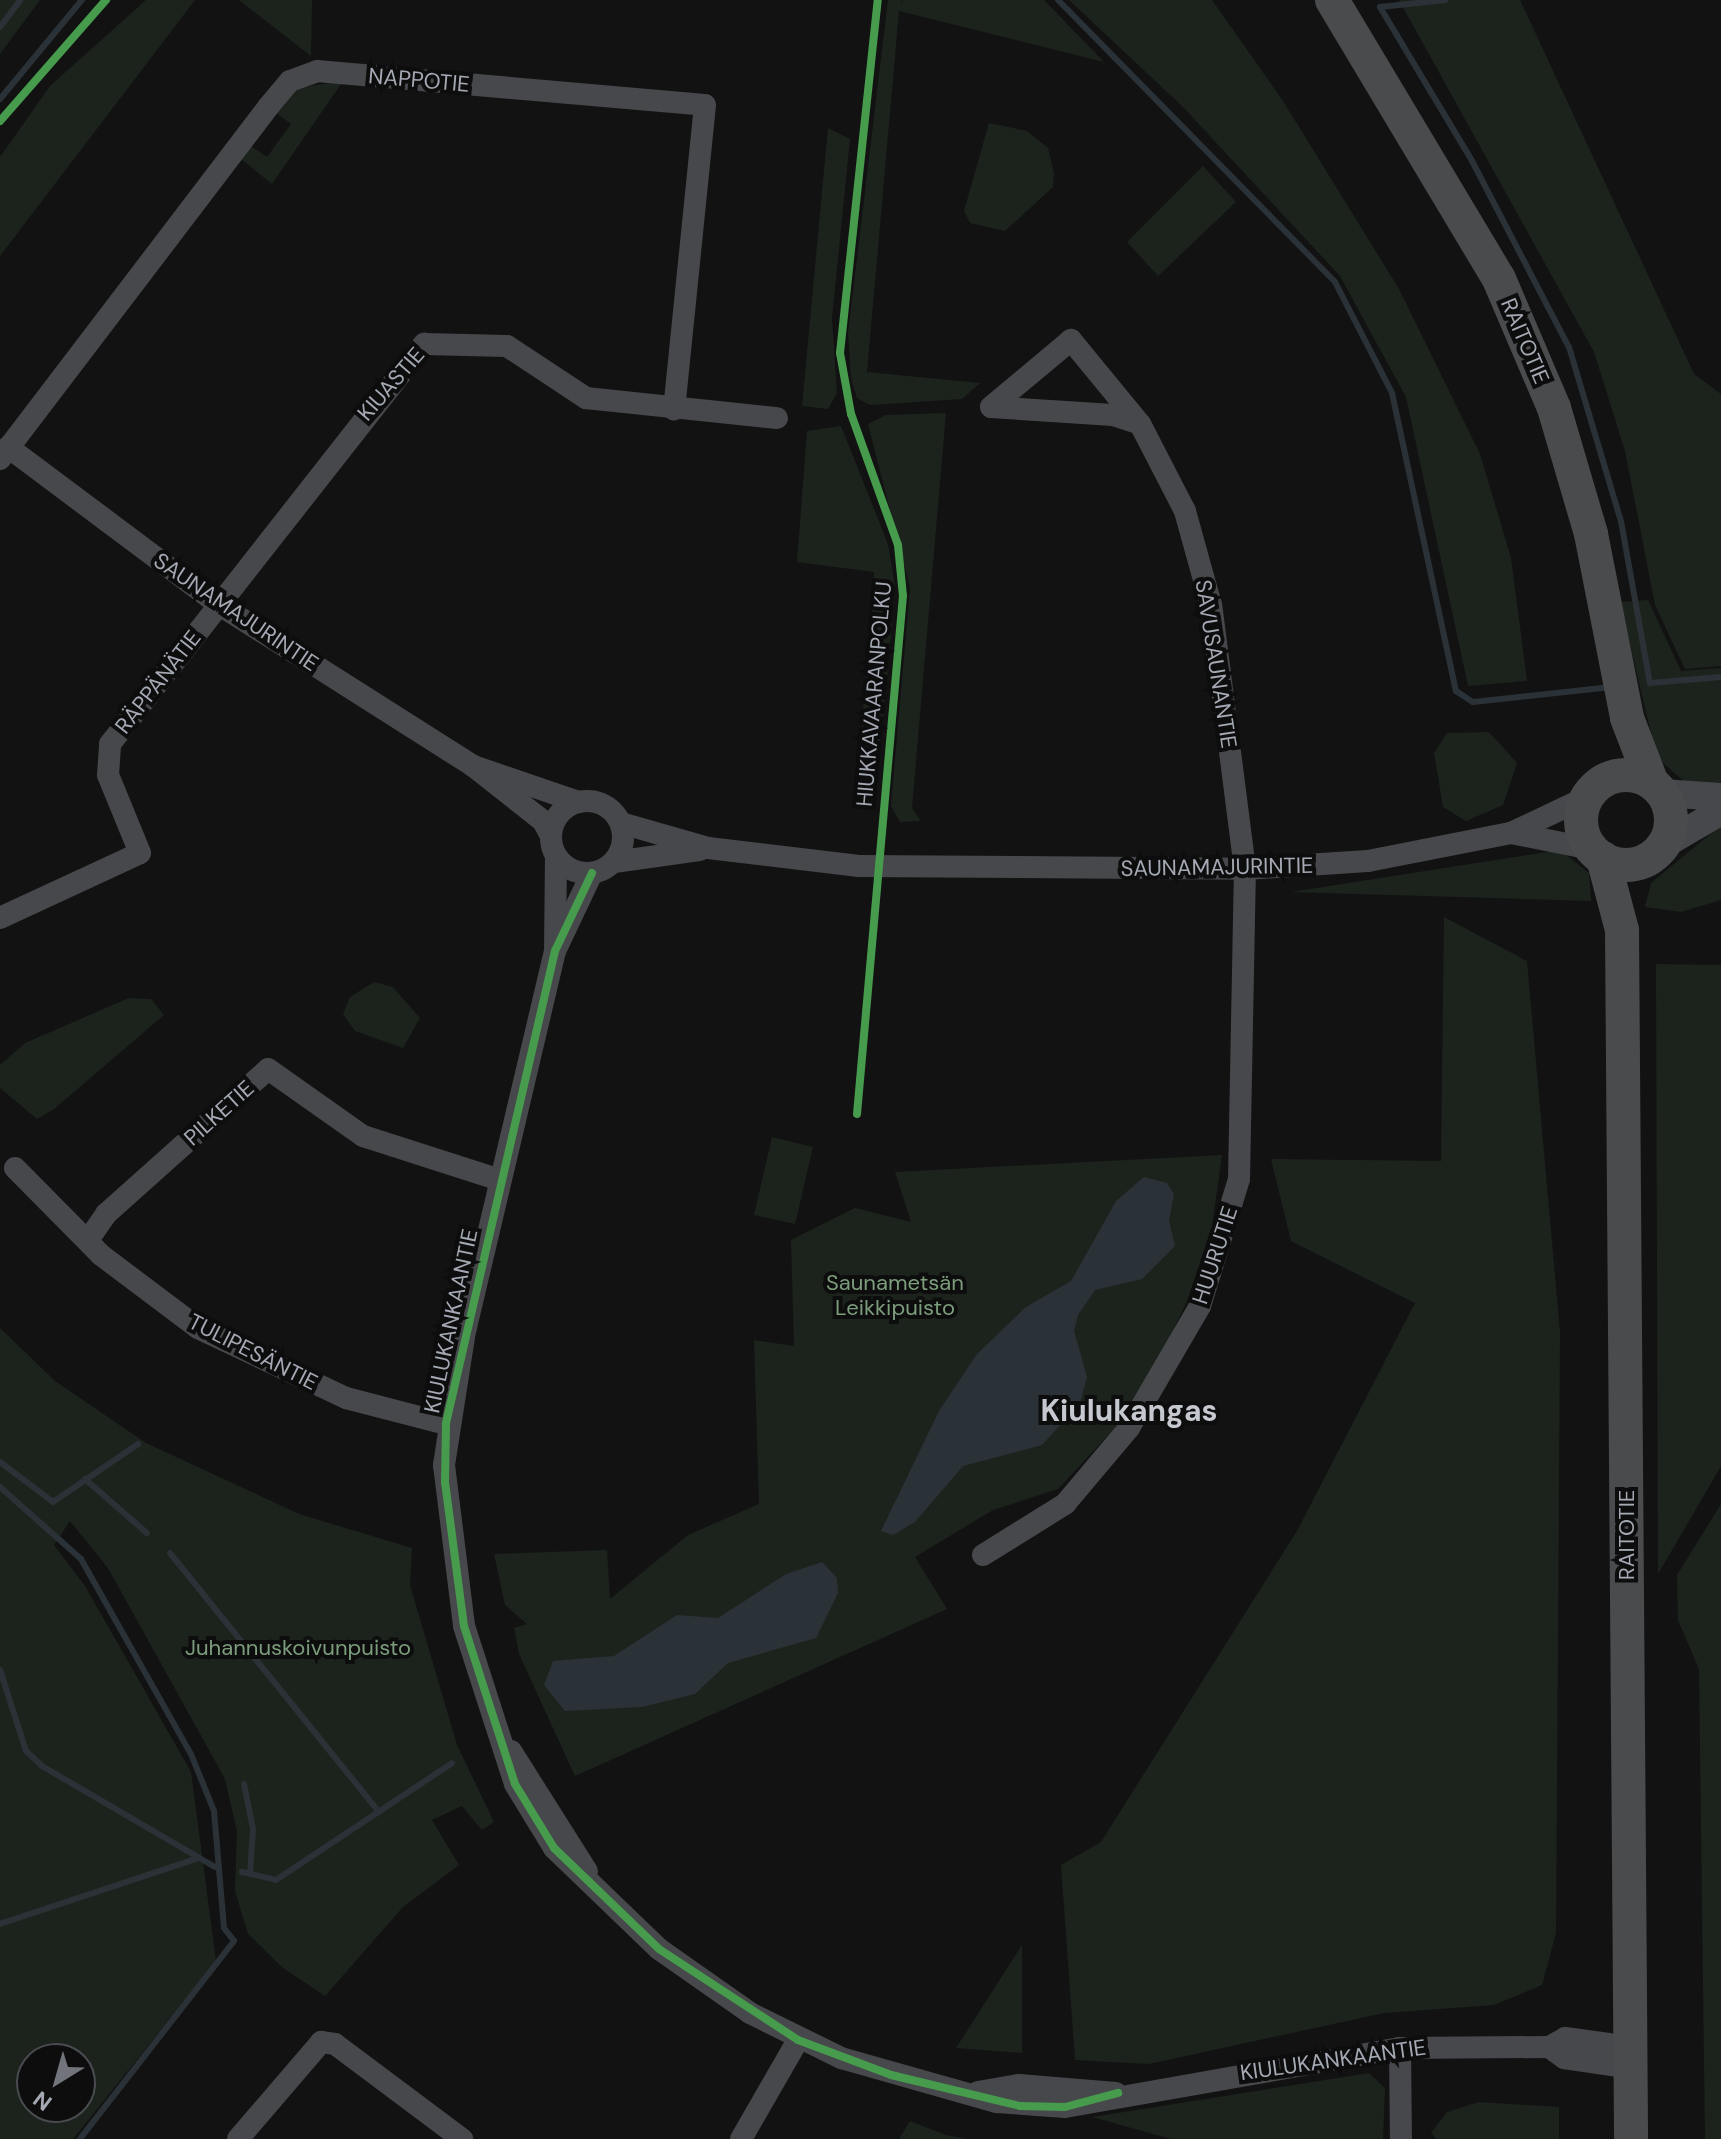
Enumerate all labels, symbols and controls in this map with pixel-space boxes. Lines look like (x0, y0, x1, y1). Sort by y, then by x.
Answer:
street label: NAPPOTIE (367, 62, 471, 98)
street label: RAITOTIE (1495, 294, 1555, 388)
street label: KIUASTIE (352, 342, 430, 426)
street label: SAUNAMAJURINTIE (149, 547, 323, 677)
street label: SAVUSAUNANTIE (1190, 578, 1242, 750)
street label: HIUKKAVAARANPOLKU (851, 580, 897, 808)
street label: RÄPPÄNÄTIE (109, 625, 207, 739)
street label: SAUNAMAJURINTIE (1120, 852, 1314, 882)
street label: PILKETIE (179, 1075, 259, 1151)
street label: HUURUTIE (1187, 1203, 1243, 1307)
street label: KIULUKANKAANTIE (419, 1227, 483, 1415)
park label: Saunametsän Leikkipuisto (826, 1269, 964, 1320)
street label: TULIPESÄNTIE (184, 1308, 322, 1396)
district label: Kiulukangas (1040, 1393, 1218, 1429)
street label: RAITOTIE (1614, 1490, 1640, 1580)
park label: Juhannuskoivunpuisto (185, 1635, 411, 1661)
street label: KIULUKANKAANTIE (1238, 2034, 1428, 2086)
north arrow (16, 2043, 96, 2123)
text: N (27, 2085, 58, 2117)

